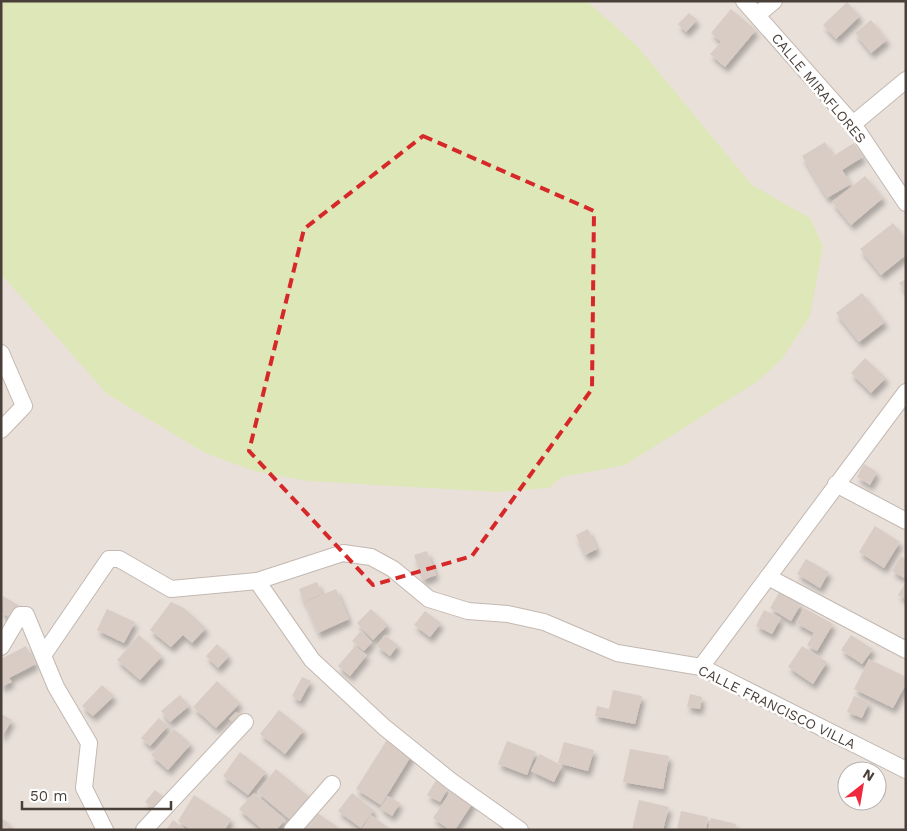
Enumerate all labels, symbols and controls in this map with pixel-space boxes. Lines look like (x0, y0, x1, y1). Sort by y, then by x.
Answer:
street label: CALLE MIRAFLORES (768, 30, 870, 146)
street label: CALLE FRANCISCO VILLA (696, 662, 858, 752)
north arrow (837, 761, 887, 811)
text: N (860, 765, 877, 784)
scale bar (22, 778, 171, 810)
text: 50 m (30, 787, 67, 805)

